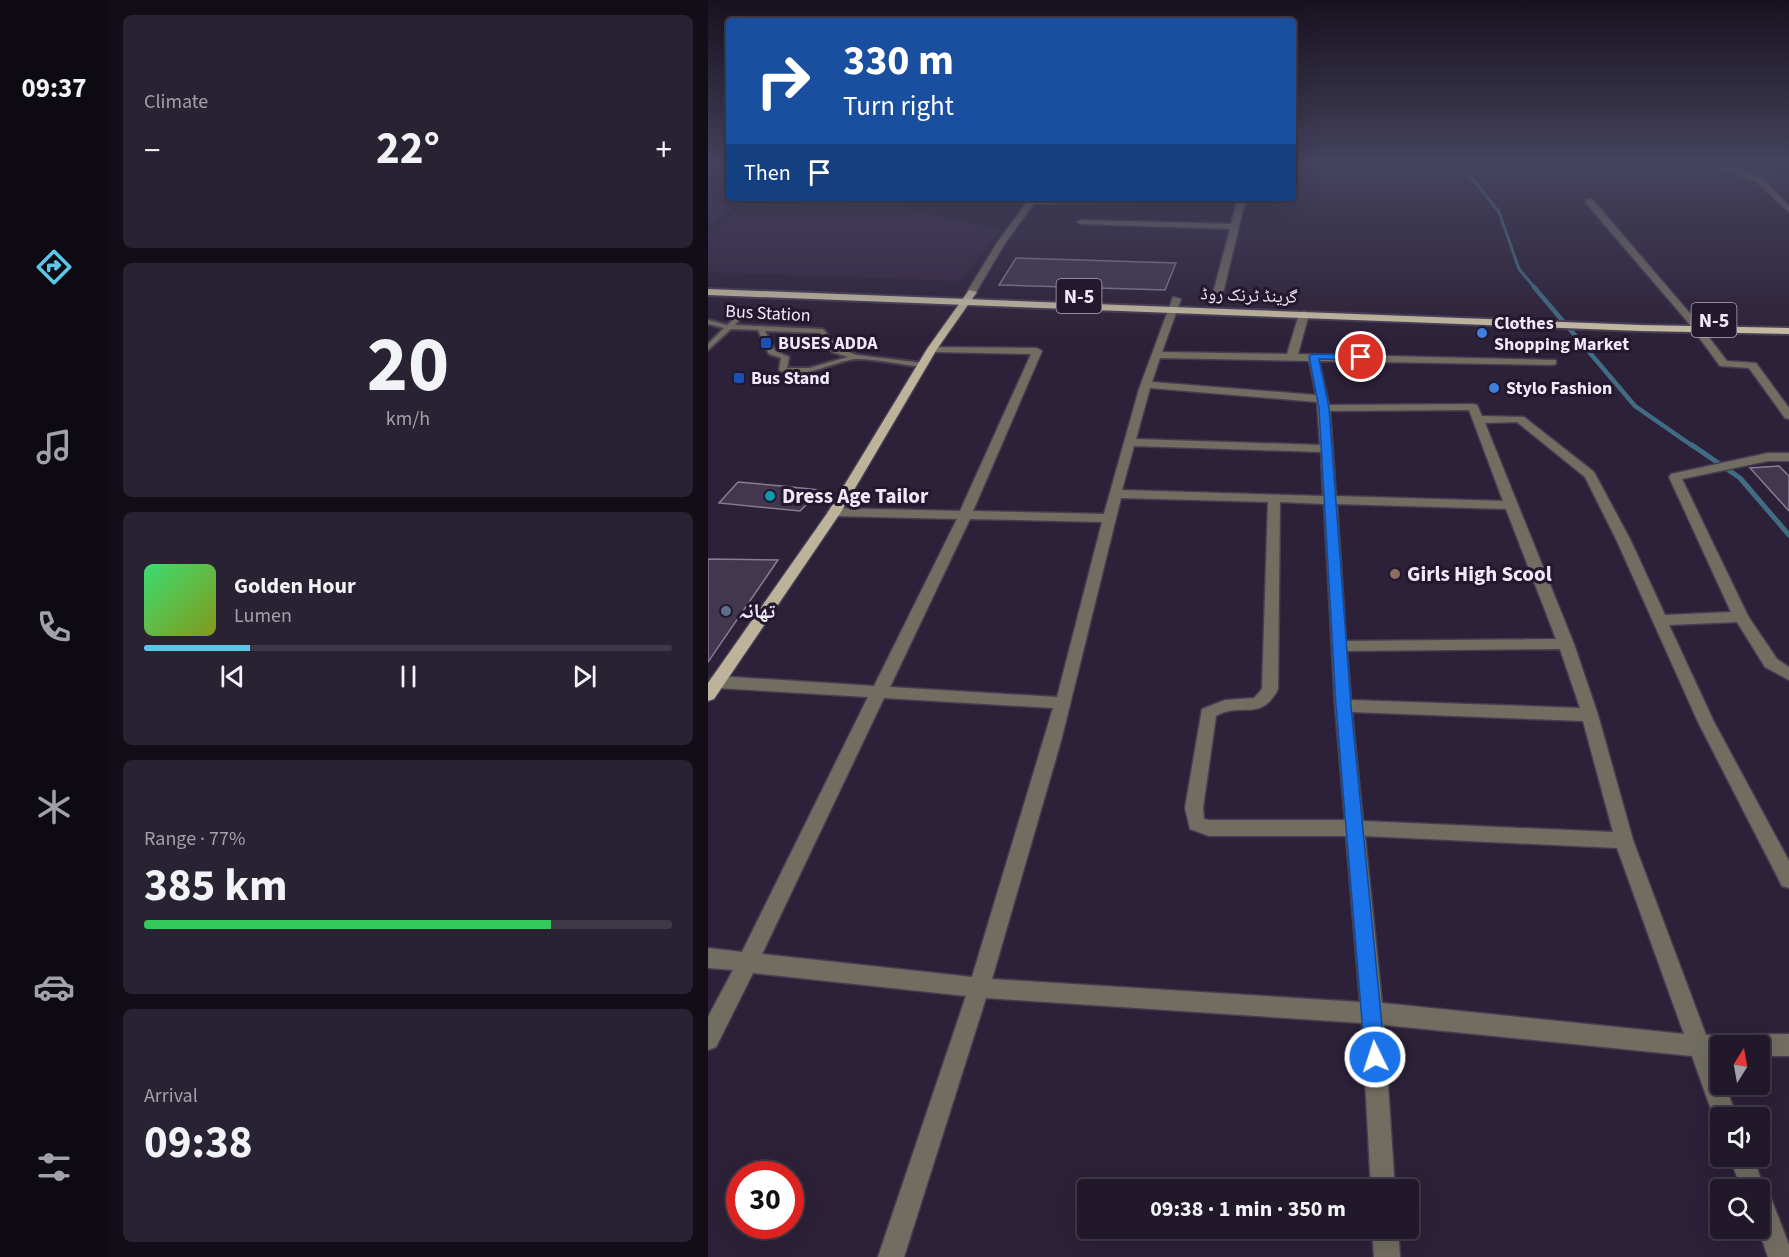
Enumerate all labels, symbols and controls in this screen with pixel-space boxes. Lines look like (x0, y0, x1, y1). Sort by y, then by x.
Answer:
text: 330 m (843, 31, 954, 91)
icon: right (744, 42, 822, 120)
text: 09:37 (21, 69, 87, 108)
text: Turn right (843, 87, 954, 126)
text: Climate (144, 88, 208, 116)
text: 22° (376, 117, 440, 181)
text: − (144, 127, 160, 174)
text: + (656, 127, 672, 174)
icon: arrive (803, 156, 836, 189)
text: Then (744, 157, 791, 189)
icon: directions (33, 246, 75, 288)
road number: N-5 (1056, 279, 1102, 313)
street label: گرینڈ ٹرنک روڈ (1200, 281, 1298, 310)
street label: Bus Station (725, 299, 811, 328)
road number: N-5 (1692, 303, 1736, 337)
text: 20 (367, 310, 449, 421)
place label: Clothes Shopping Market (1494, 311, 1629, 357)
marker: Clothes Shopping Market (1475, 326, 1489, 340)
place label: BUSES ADDA (778, 331, 878, 356)
pin (1335, 331, 1386, 382)
marker: BUSES ADDA (759, 336, 773, 350)
icon: arrive (1344, 340, 1377, 373)
place label: Bus Stand (751, 366, 830, 391)
marker: Bus Stand (732, 371, 746, 385)
place label: Stylo Fashion (1506, 376, 1612, 401)
marker: Stylo Fashion (1487, 381, 1501, 395)
text: km/h (386, 405, 430, 433)
icon: music (33, 426, 75, 468)
place label: Dress Age Tailor (782, 481, 929, 511)
marker: Dress Age Tailor (763, 489, 777, 503)
place label: Girls High Scool (1407, 559, 1552, 589)
marker: Girls High Scool (1388, 567, 1402, 581)
text: Golden Hour (234, 570, 356, 602)
place label: تھانہ (738, 596, 775, 626)
text: Lumen (234, 602, 292, 630)
marker: تھانہ (719, 604, 733, 618)
icon: phone (33, 606, 75, 648)
icon: previous (216, 660, 249, 693)
icon: pause (392, 660, 425, 693)
icon: next (568, 660, 601, 693)
icon: climate (33, 786, 75, 828)
text: Range · 77% (144, 825, 245, 853)
text: 385 km (144, 854, 288, 918)
icon: car (33, 966, 75, 1008)
position arrow (1343, 1025, 1407, 1089)
north arrow (1710, 1035, 1770, 1095)
map controls (1710, 1035, 1770, 1239)
text: Arrival (144, 1082, 198, 1110)
button: sound (1710, 1107, 1770, 1167)
text: 09:38 (144, 1111, 253, 1175)
icon: filters (33, 1146, 75, 1188)
speed limit sign: 30 (726, 1161, 804, 1239)
button: search (1710, 1179, 1770, 1239)
text: 09:38 · 1 min · 350 m (1150, 1193, 1346, 1225)

